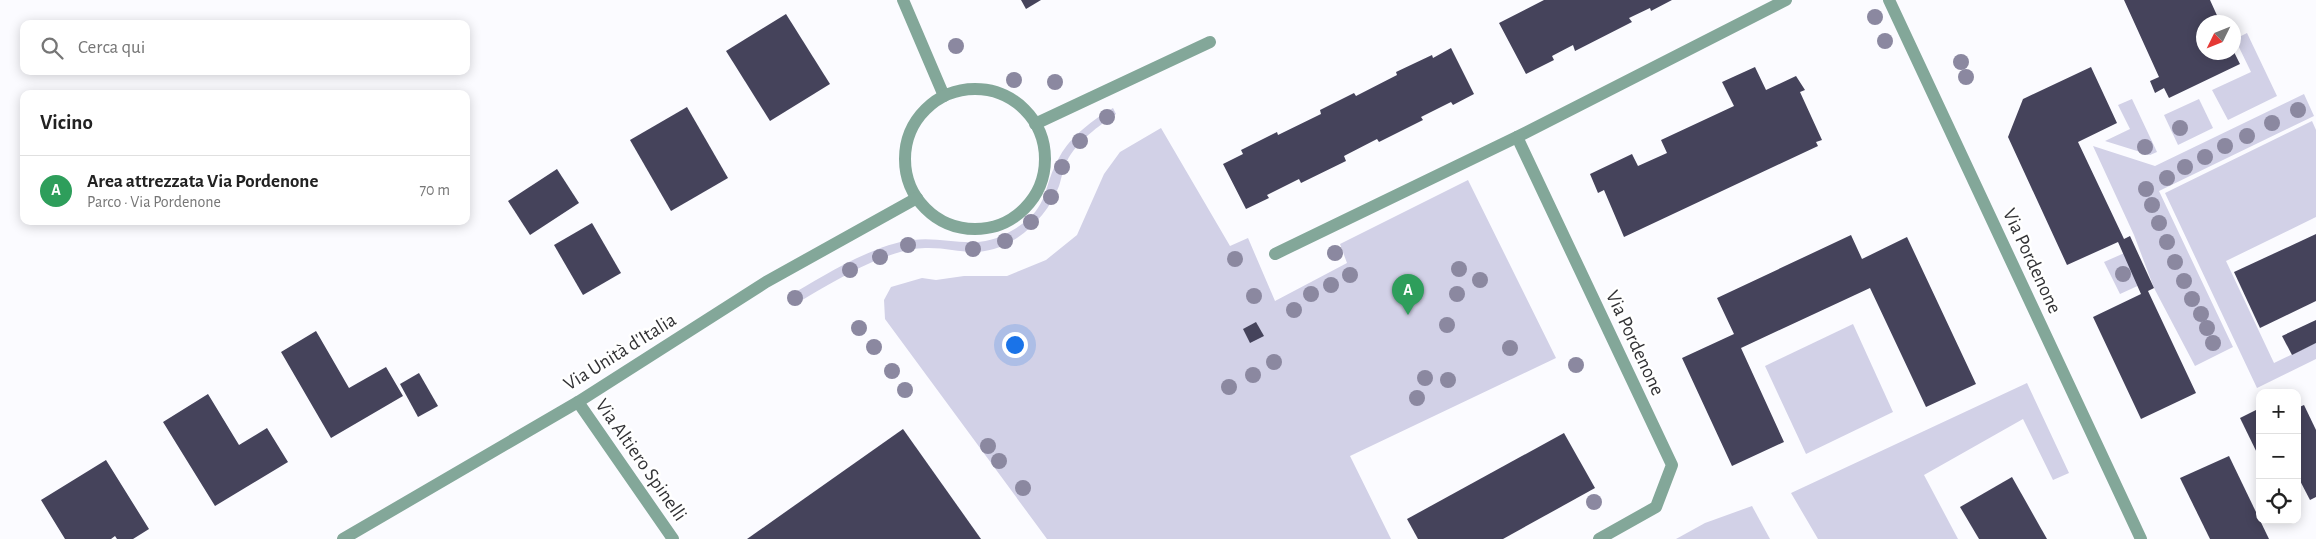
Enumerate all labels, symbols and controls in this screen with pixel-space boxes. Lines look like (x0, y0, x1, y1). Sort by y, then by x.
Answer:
north arrow (2196, 15, 2241, 60)
search box (20, 20, 470, 75)
icon: search (38, 34, 66, 62)
text: Cerca qui (78, 38, 145, 57)
text: Vicino (40, 112, 93, 133)
text: Area attrezzata Via Pordenone (87, 172, 318, 191)
text: A (51, 182, 61, 198)
text: 70 m (419, 182, 450, 198)
text: Parco · Via Pordenone (87, 194, 221, 210)
street label: Via Pordenone (1999, 205, 2065, 317)
pin: A (1392, 274, 1424, 315)
street label: Via Pordenone (1602, 287, 1668, 399)
street label: Via Unità d'Italia (560, 310, 680, 394)
your location (1002, 332, 1028, 358)
map controls (2256, 389, 2301, 524)
button: + (2256, 389, 2301, 434)
street label: Via Altiero Spinelli (592, 395, 690, 525)
button: − (2256, 434, 2301, 479)
button: locate (2256, 479, 2301, 524)

